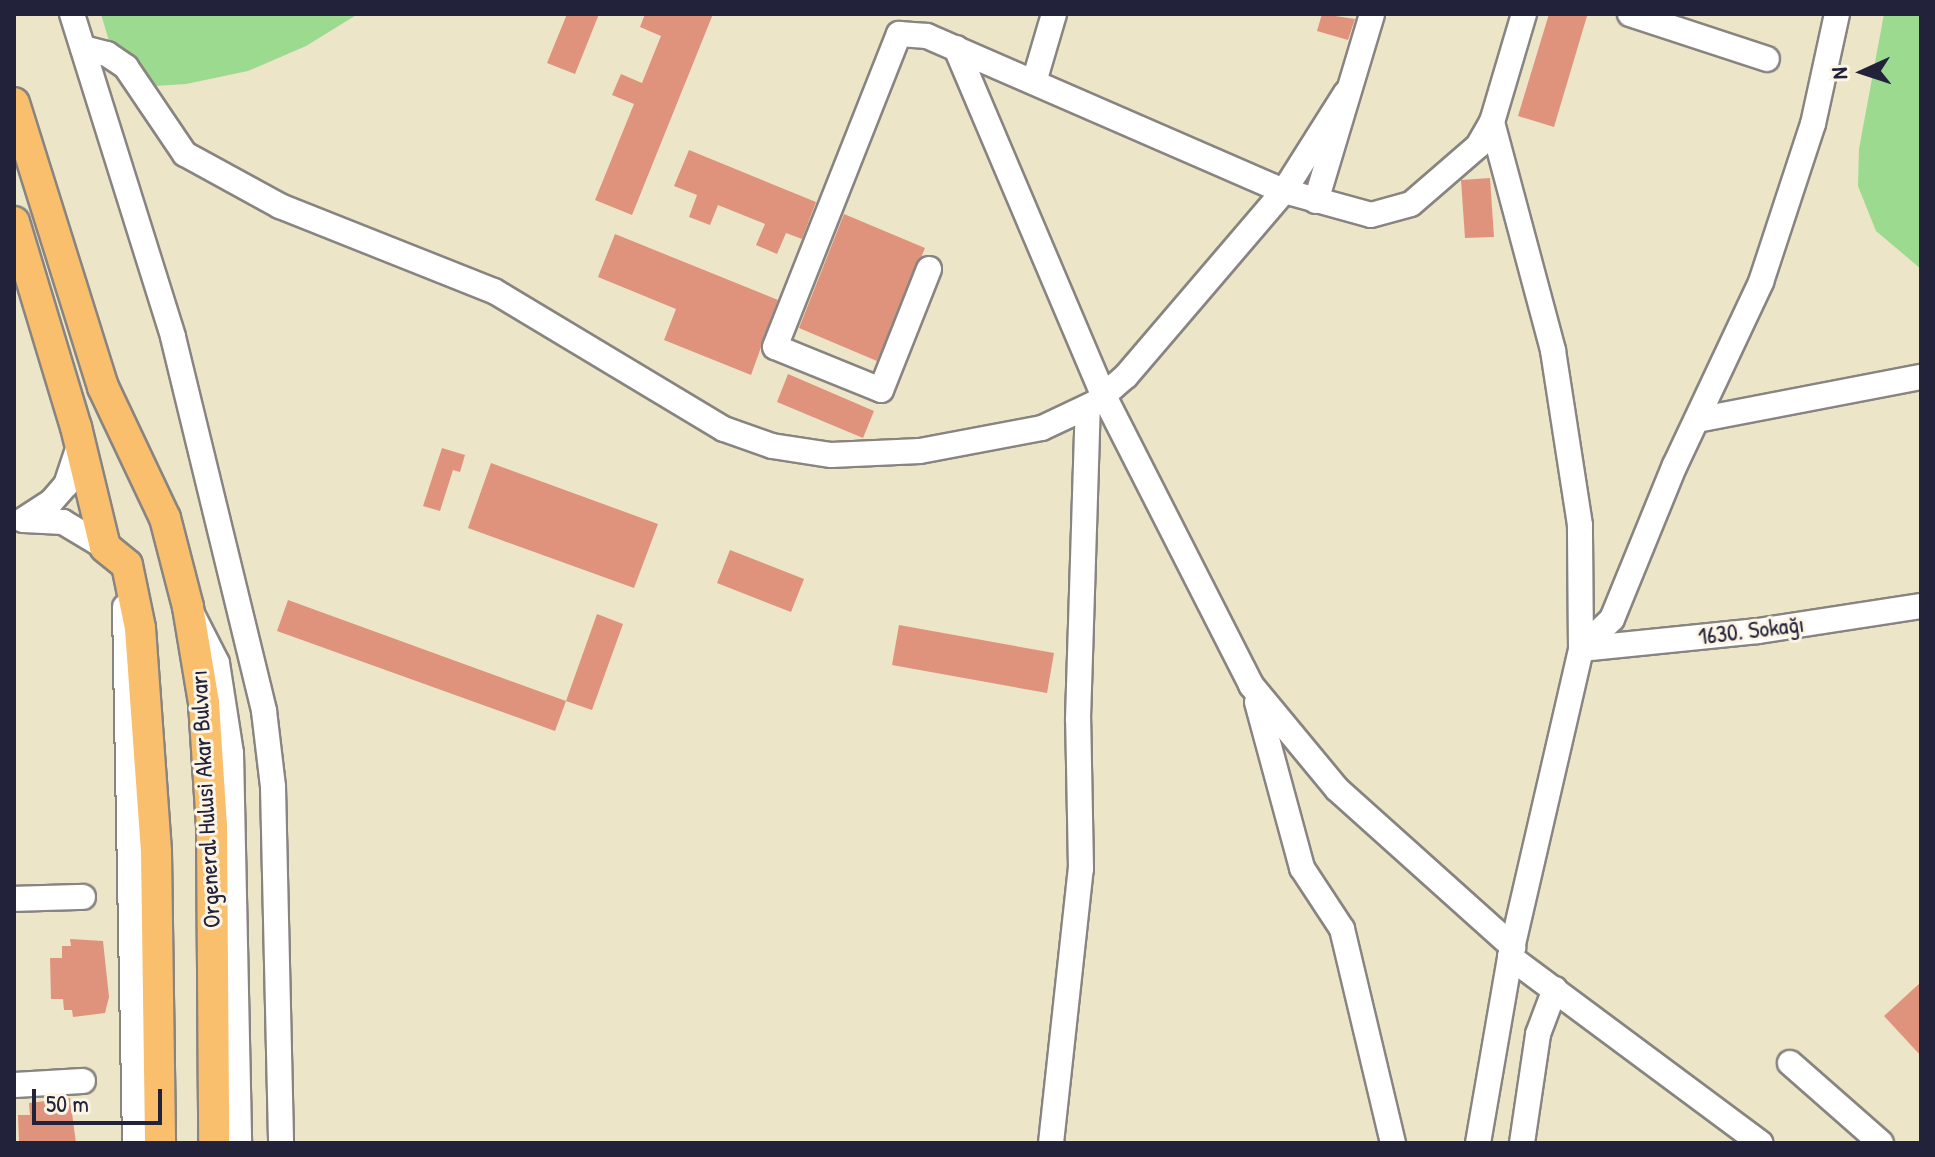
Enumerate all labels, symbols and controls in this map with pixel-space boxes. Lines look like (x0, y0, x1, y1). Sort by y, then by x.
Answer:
north arrow (1823, 32, 1903, 112)
text: N (1824, 67, 1854, 80)
street label: 1630. Sokağı (1696, 609, 1806, 651)
street label: Orgeneral Hulusi Akar Bulvarı (184, 669, 226, 929)
scale bar (36, 1073, 166, 1123)
text: 50 m (46, 1087, 89, 1119)

